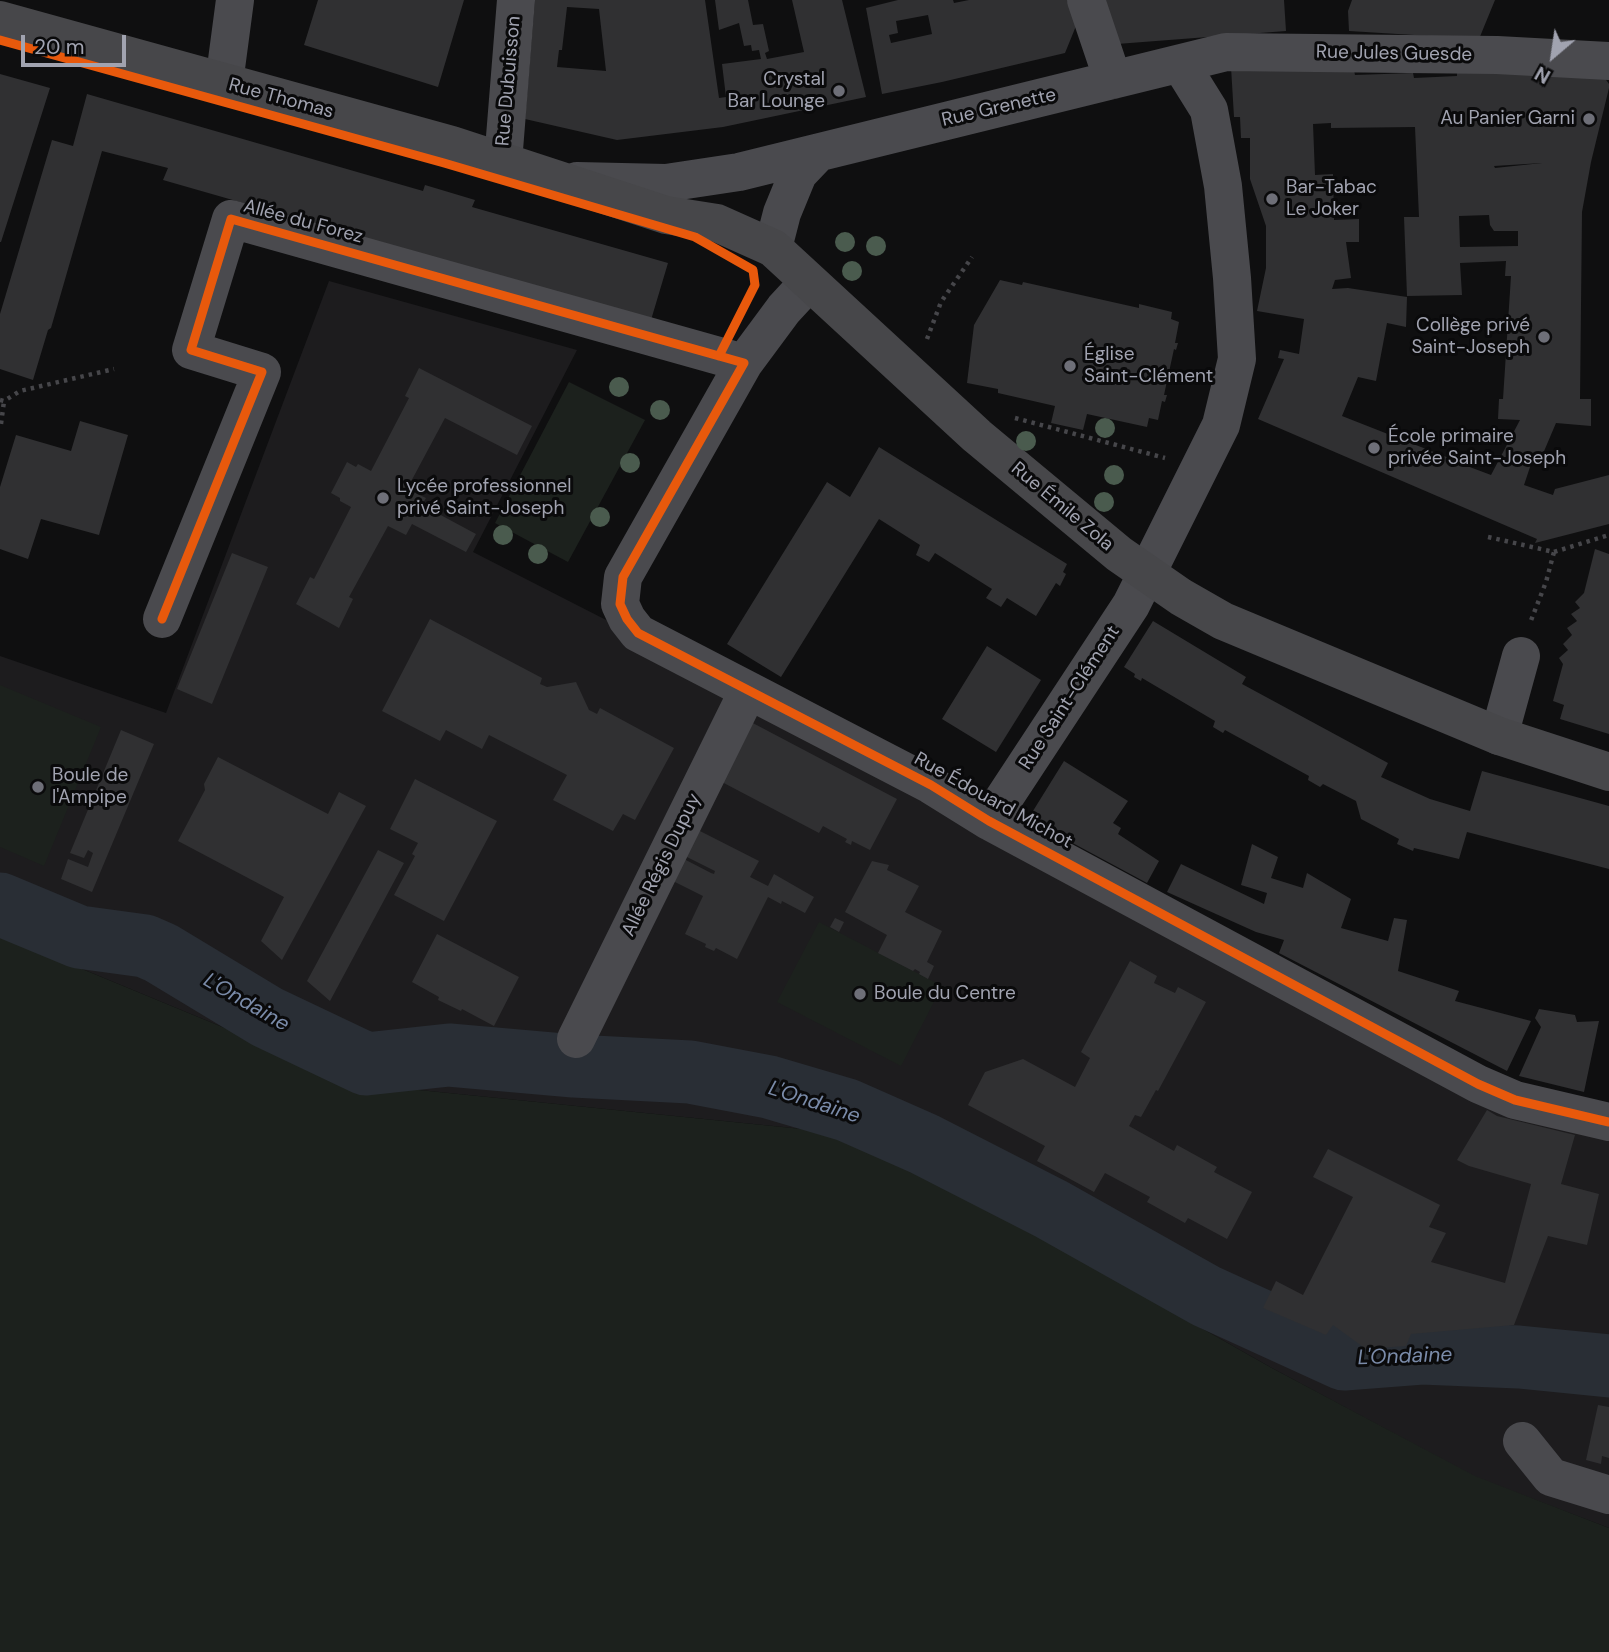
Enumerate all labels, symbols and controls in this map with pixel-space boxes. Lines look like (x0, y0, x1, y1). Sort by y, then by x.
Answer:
street label: Rue Dubuisson (492, 15, 526, 147)
scale bar (24, 21, 130, 65)
north arrow (1518, 21, 1588, 91)
text: 20 m (34, 33, 85, 61)
street label: Rue Jules Guesde (1316, 41, 1472, 67)
text: N (1530, 61, 1555, 89)
place label: Crystal Bar Lounge (727, 69, 825, 113)
street label: Rue Thomas (226, 74, 336, 124)
marker: Crystal Bar Lounge (831, 83, 847, 99)
street label: Rue Grenette (940, 84, 1058, 132)
place label: Au Panier Garni (1440, 108, 1575, 130)
marker: Au Panier Garni (1581, 111, 1597, 127)
place label: Bar-Tabac Le Joker (1286, 177, 1377, 221)
marker: Bar-Tabac Le Joker (1264, 191, 1280, 207)
street label: Allée du Forez (241, 195, 365, 249)
place label: Collège privé Saint-Joseph (1412, 315, 1530, 359)
marker: Collège privé Saint-Joseph (1536, 329, 1552, 345)
place label: Église Saint-Clément (1084, 344, 1213, 388)
marker: Église Saint-Clément (1062, 358, 1078, 374)
place label: École primaire privée Saint-Joseph (1388, 426, 1566, 470)
marker: École primaire privée Saint-Joseph (1366, 440, 1382, 456)
street label: Rue Émile Zola (1006, 458, 1118, 556)
place label: Lycée professionnel privé Saint-Joseph (397, 476, 571, 520)
marker: Lycée professionnel privé Saint-Joseph (375, 490, 391, 506)
street label: Rue Saint-Clément (1015, 622, 1125, 774)
street label: Rue Édouard Michot (910, 748, 1076, 854)
place label: Boule de l'Ampipe (52, 765, 128, 809)
marker: Boule de l'Ampipe (30, 779, 46, 795)
street label: Allée Régis Dupuy (618, 790, 706, 940)
water label: L'Ondaine (199, 968, 293, 1038)
place label: Boule du Centre (874, 983, 1016, 1005)
marker: Boule du Centre (852, 986, 868, 1002)
water label: L'Ondaine (765, 1076, 863, 1130)
water label: L'Ondaine (1357, 1343, 1453, 1371)

